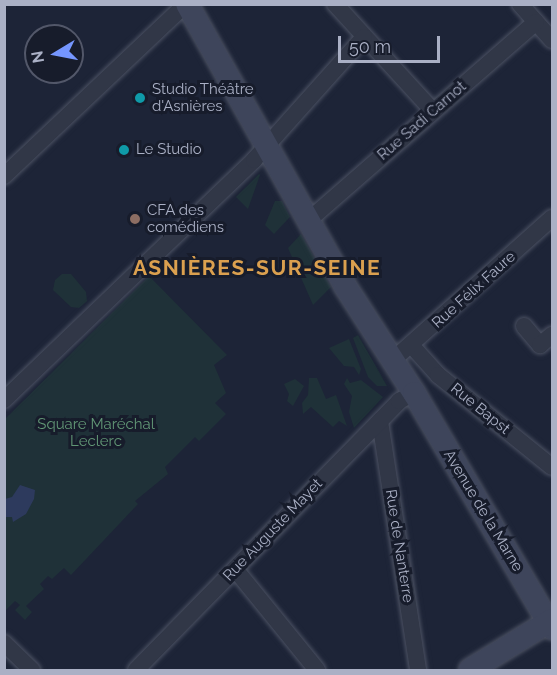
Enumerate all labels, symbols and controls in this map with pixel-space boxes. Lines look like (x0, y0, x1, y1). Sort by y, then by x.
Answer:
north arrow (24, 24, 84, 84)
scale bar (341, 24, 443, 62)
text: 50 m (349, 36, 391, 57)
text: N (27, 49, 48, 65)
street label: Rue Sadi Carnot (374, 78, 470, 164)
place label: Studio Théâtre d'Asnières (152, 80, 254, 115)
marker: Studio Théâtre d'Asnières (133, 91, 147, 105)
place label: Le Studio (136, 141, 202, 159)
marker: Le Studio (117, 143, 131, 157)
place label: CFA des comédiens (147, 201, 224, 236)
marker: CFA des comédiens (128, 212, 142, 226)
street label: Rue Félix Faure (429, 248, 519, 332)
district label: ASNIÈRES-SUR-SEINE (133, 255, 381, 281)
street label: Rue Bapst (447, 380, 513, 438)
park label: Square Maréchal Leclerc (37, 415, 155, 450)
street label: Avenue de la Marne (440, 447, 526, 575)
street label: Rue Auguste Mayet (219, 475, 327, 585)
street label: Rue de Nanterre (381, 488, 417, 604)

